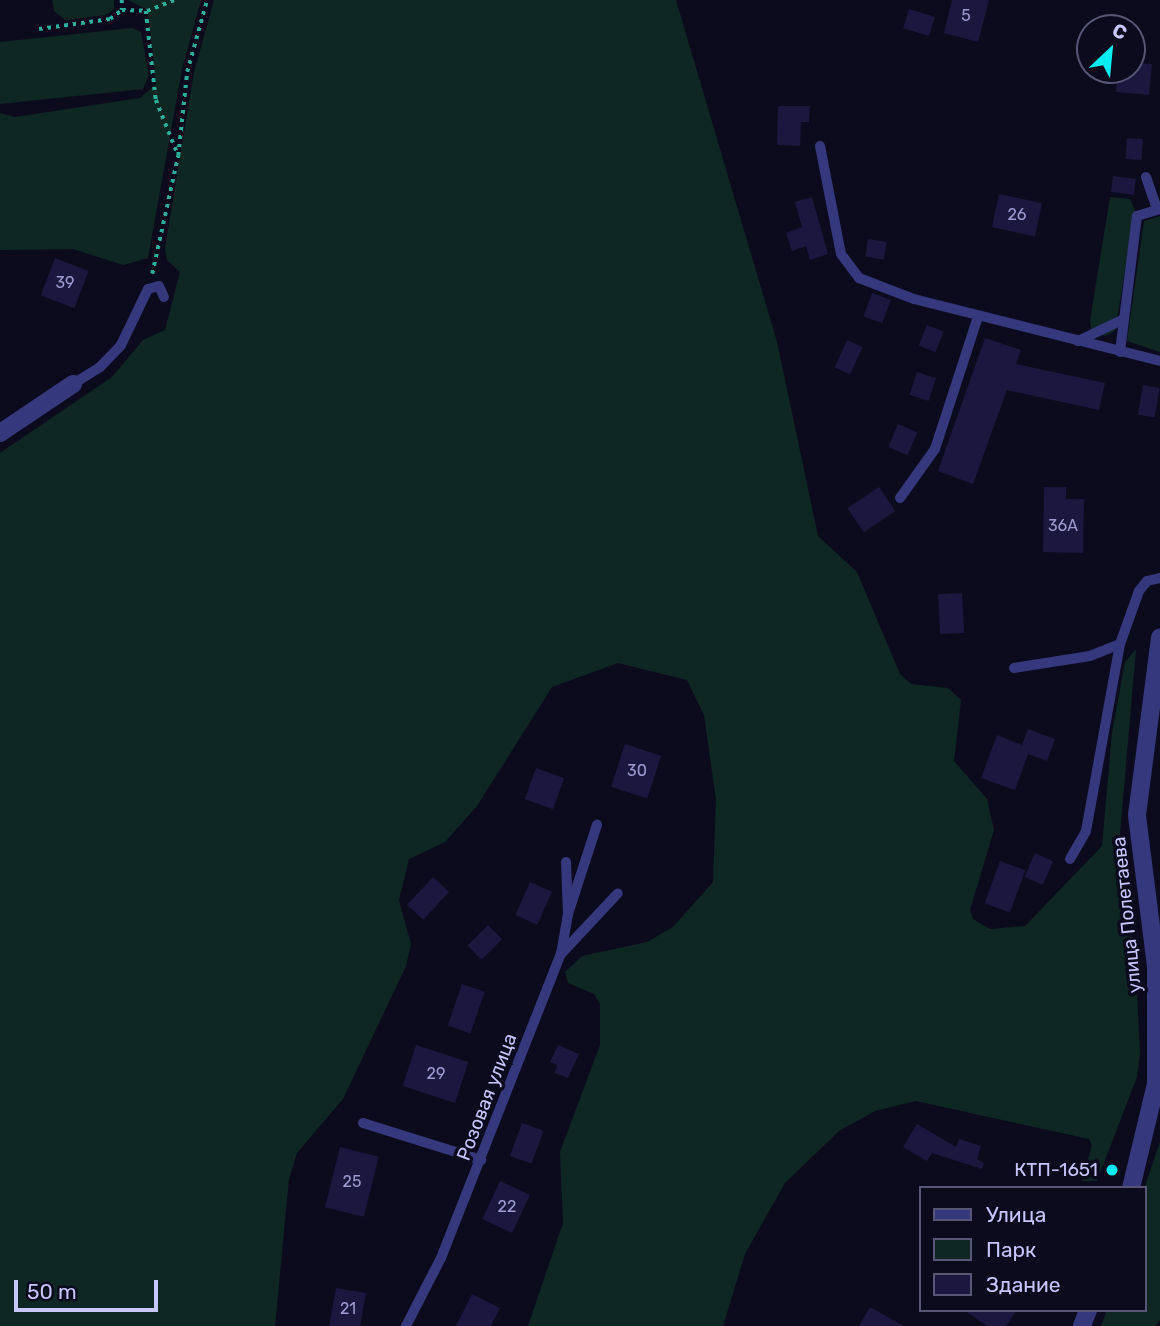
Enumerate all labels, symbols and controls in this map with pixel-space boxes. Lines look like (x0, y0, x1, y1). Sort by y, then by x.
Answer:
house number: 5 (961, 6, 971, 26)
north arrow (1076, 14, 1146, 84)
text: С (1109, 18, 1131, 45)
house number: 26 (1007, 205, 1027, 225)
house number: 39 (55, 273, 75, 293)
house number: 36А (1048, 516, 1078, 536)
house number: 30 (627, 761, 647, 781)
street label: улица Полетаева (1107, 836, 1147, 994)
street label: Розовая улица (452, 1030, 522, 1164)
house number: 29 (427, 1064, 445, 1084)
place label: КТП-1651 (1014, 1159, 1098, 1181)
marker: КТП-1651 (1104, 1162, 1120, 1178)
house number: 25 (343, 1172, 361, 1192)
legend (918, 1186, 1146, 1312)
house number: 22 (498, 1197, 516, 1217)
text: Улица (986, 1202, 1046, 1227)
text: Парк (986, 1237, 1036, 1262)
scale bar (18, 1266, 161, 1310)
text: Здание (986, 1272, 1061, 1297)
text: 50 m (27, 1279, 77, 1304)
house number: 21 (340, 1299, 356, 1319)

